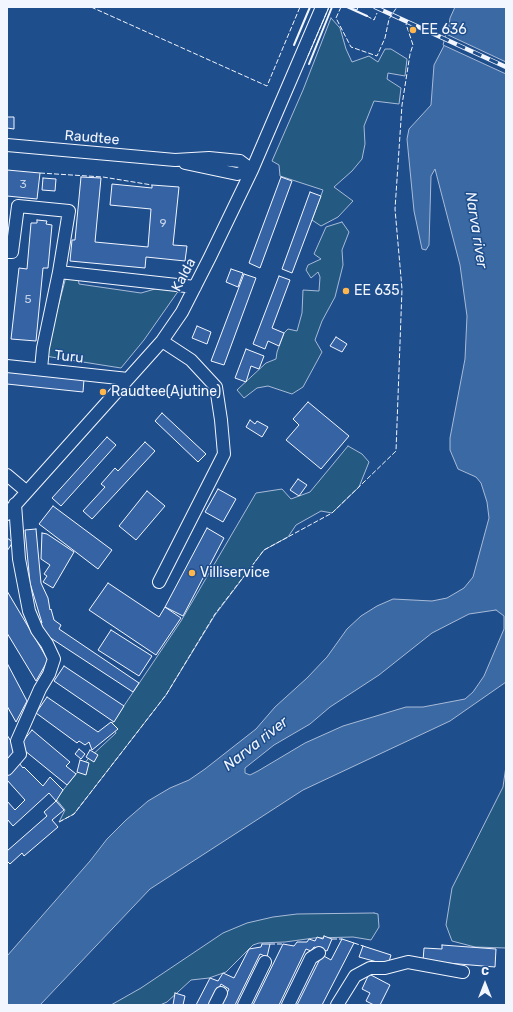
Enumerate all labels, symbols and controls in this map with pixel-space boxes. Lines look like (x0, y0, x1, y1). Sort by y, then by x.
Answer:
place label: EE 636 (421, 22, 467, 38)
marker: EE 636 (408, 25, 418, 35)
street label: Raudtee (64, 127, 120, 149)
house number: 3 (19, 178, 27, 192)
water label: Narva river (461, 190, 491, 270)
house number: 9 (159, 217, 167, 231)
street label: Kalda (168, 255, 200, 295)
place label: EE 635 (354, 283, 400, 299)
marker: EE 635 (341, 286, 351, 296)
house number: 5 (24, 293, 32, 307)
street label: Turu (54, 347, 84, 367)
place label: Raudtee(Ajutine) (111, 384, 221, 400)
marker: Raudtee(Ajutine) (98, 387, 108, 397)
place label: Villiservice (200, 565, 270, 581)
marker: Villiservice (187, 568, 197, 578)
water label: Narva river (220, 713, 292, 775)
north arrow (465, 964, 505, 1004)
text: С (481, 965, 489, 978)

